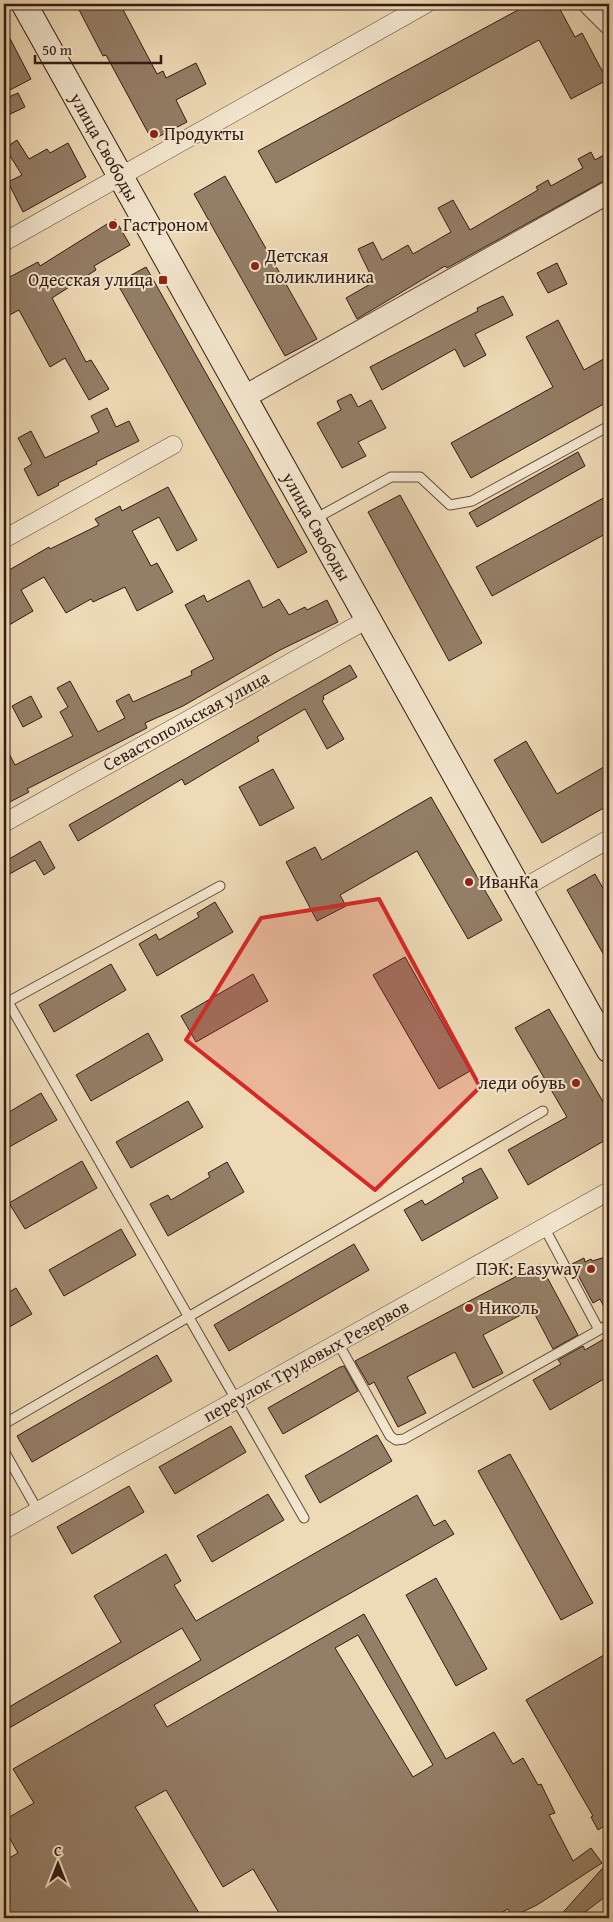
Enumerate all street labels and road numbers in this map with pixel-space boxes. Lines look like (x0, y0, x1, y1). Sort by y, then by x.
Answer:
street label: улица Свободы (63, 87, 146, 207)
street label: улица Свободы (275, 466, 358, 586)
street label: Севастопольская улица (98, 663, 274, 778)
street label: переулок Трудовых Резервов (198, 1292, 414, 1429)

